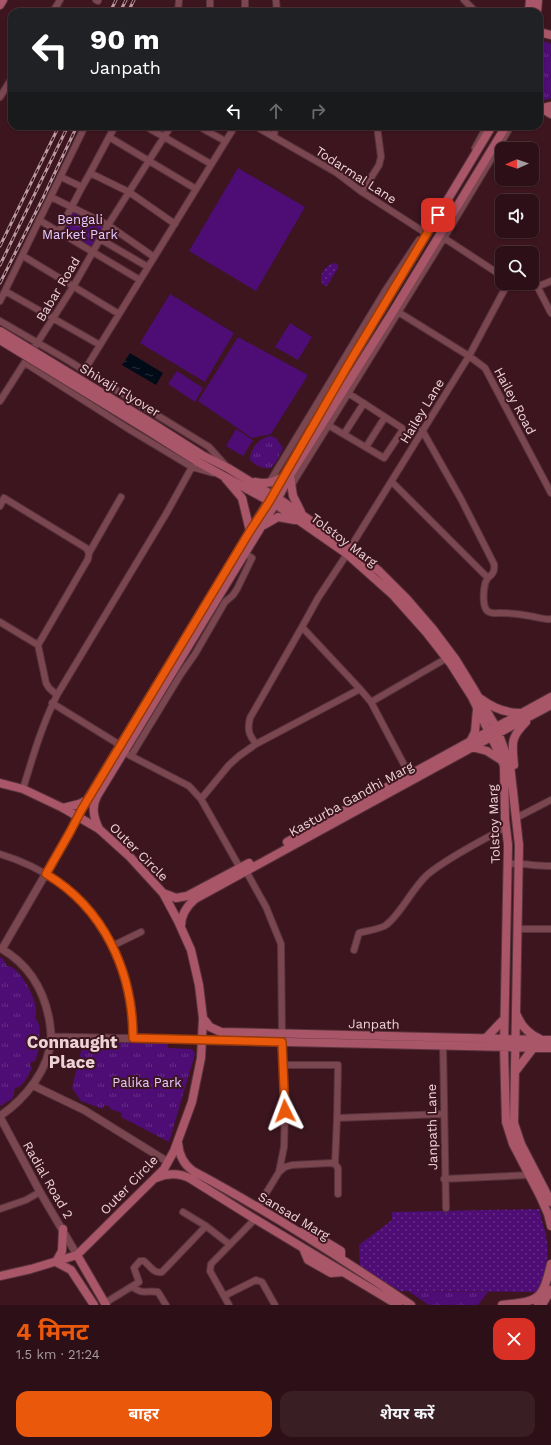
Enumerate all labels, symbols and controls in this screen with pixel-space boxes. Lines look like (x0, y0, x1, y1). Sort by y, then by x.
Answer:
text: 90 m (90, 23, 160, 56)
icon: left (24, 24, 76, 76)
text: Janpath (90, 57, 161, 78)
icon: left (223, 100, 245, 122)
icon: ahead (265, 100, 287, 122)
icon: right (307, 100, 329, 122)
north arrow (495, 142, 539, 186)
map controls (495, 142, 539, 290)
street label: Todarmal Lane (313, 143, 399, 207)
button: sound (495, 194, 539, 238)
pin (421, 198, 455, 232)
icon: arrive (427, 204, 449, 226)
park label: Bengali Market Park (42, 212, 119, 242)
button: search (495, 246, 539, 290)
street label: Babar Road (33, 254, 83, 324)
street label: Shivaji Flyover (77, 360, 163, 420)
street label: Hailey Road (491, 365, 539, 437)
street label: Hailey Lane (397, 376, 447, 446)
street label: Tolstoy Marg (308, 510, 380, 570)
street label: Kasturba Gandhi Marg (286, 758, 416, 840)
street label: Tolstoy Marg (485, 784, 503, 864)
street label: Outer Circle (107, 820, 171, 884)
street label: Janpath (348, 1016, 400, 1032)
district label: Connaught Place (27, 1032, 118, 1072)
park label: Palika Park (112, 1075, 182, 1090)
street label: Janpath Lane (424, 1084, 440, 1170)
position arrow (264, 1090, 306, 1132)
street label: Radial Road 2 (20, 1139, 76, 1221)
street label: Outer Circle (97, 1152, 161, 1218)
street label: Sansad Marg (256, 1189, 333, 1243)
text: 4 मिनट (16, 1318, 89, 1346)
button: close (493, 1318, 535, 1360)
text: 1.5 km · 21:24 (16, 1347, 100, 1362)
button: बाहर (16, 1391, 272, 1437)
button: शेयर करें (280, 1391, 535, 1437)

